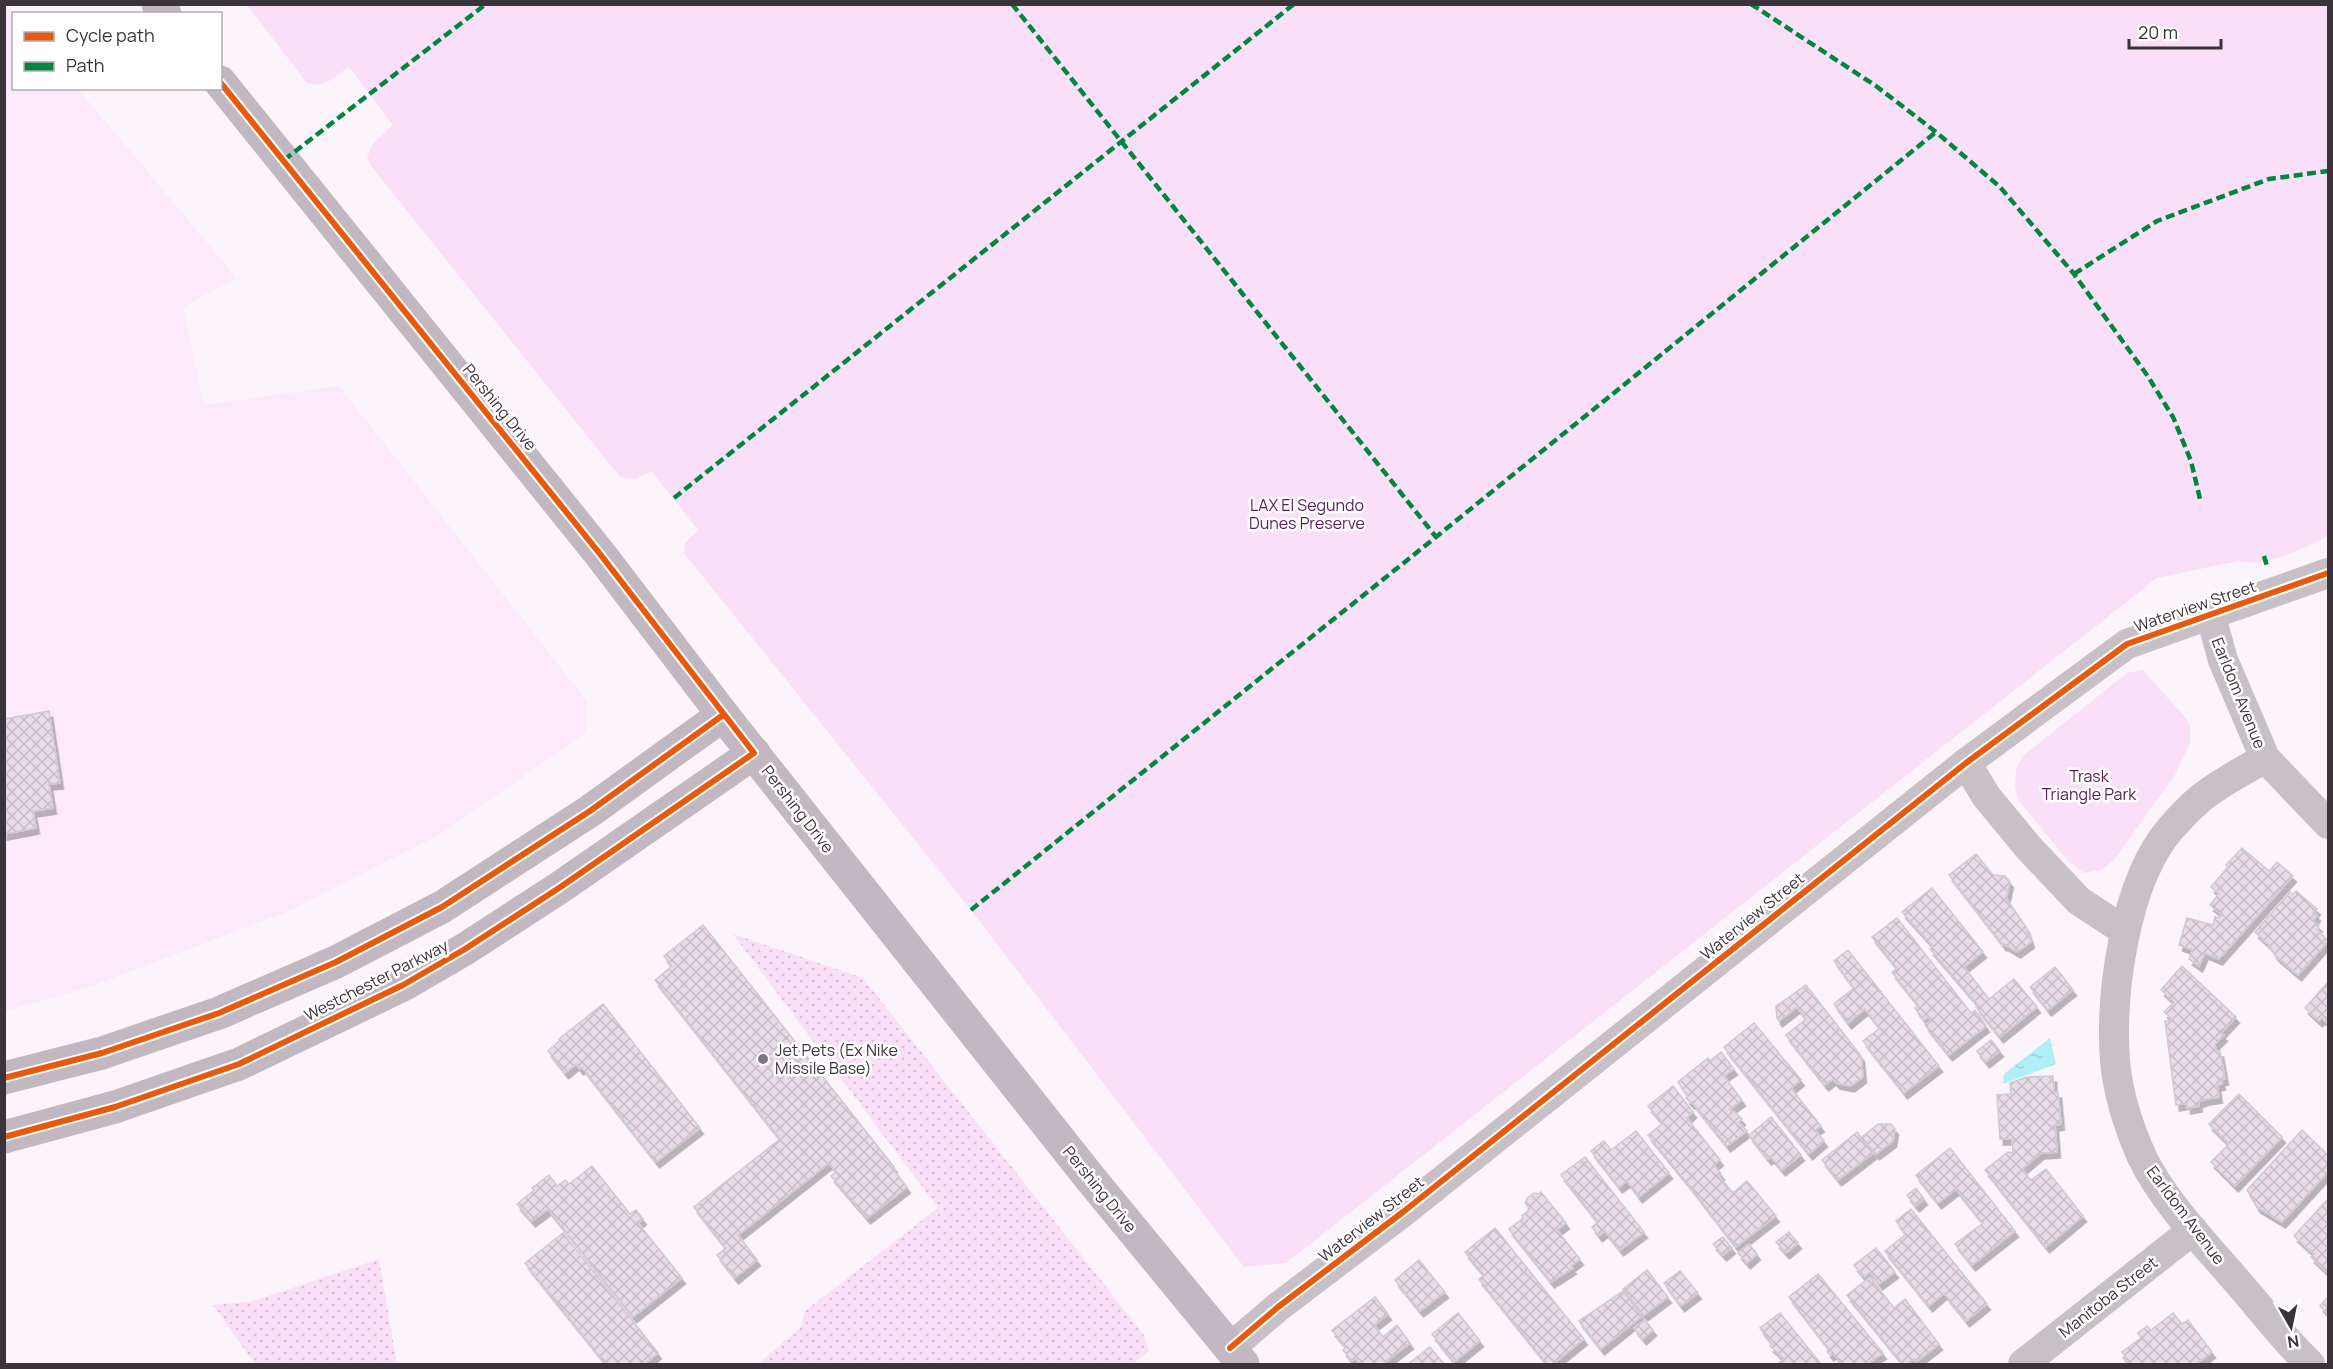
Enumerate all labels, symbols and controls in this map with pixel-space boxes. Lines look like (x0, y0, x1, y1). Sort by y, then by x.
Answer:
legend (12, 12, 222, 90)
scale bar (2129, 12, 2220, 50)
text: 20 m (2138, 20, 2178, 44)
text: Cycle path (66, 23, 155, 47)
text: Path (66, 53, 104, 77)
street label: Pershing Drive (458, 359, 542, 455)
park label: LAX El Segundo Dunes Preserve (1249, 494, 1365, 534)
street label: Waterview Street (2131, 575, 2259, 637)
street label: Earldom Avenue (2207, 634, 2271, 752)
street label: Pershing Drive (757, 761, 839, 857)
park label: Trask Triangle Park (2042, 765, 2137, 805)
street label: Waterview Street (1695, 867, 1809, 965)
street label: Westchester Parkway (300, 934, 452, 1026)
place label: Jet Pets (Ex Nike Missile Base) (775, 1039, 898, 1079)
marker: Jet Pets (Ex Nike Missile Base) (756, 1052, 770, 1066)
street label: Pershing Drive (1058, 1141, 1142, 1237)
street label: Earldom Avenue (2142, 1161, 2230, 1269)
street label: Waterview Street (1314, 1171, 1428, 1267)
street label: Manitoba Street (2054, 1251, 2162, 1343)
north arrow (2261, 1297, 2321, 1357)
text: N (2286, 1330, 2301, 1354)

